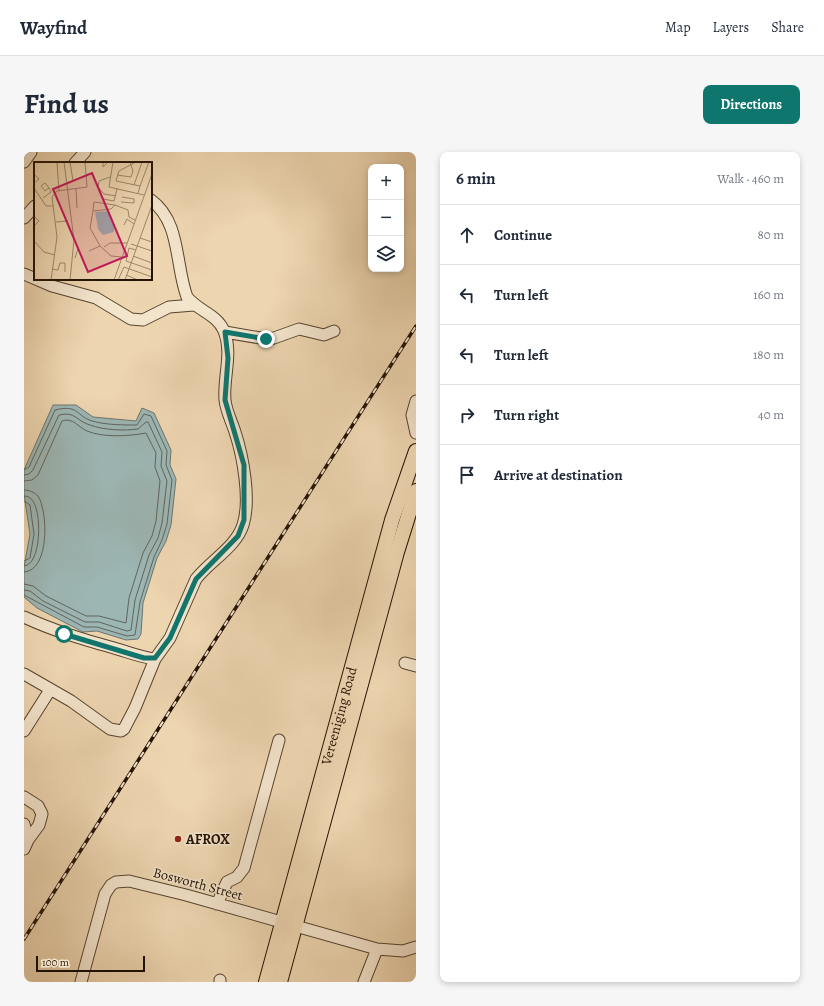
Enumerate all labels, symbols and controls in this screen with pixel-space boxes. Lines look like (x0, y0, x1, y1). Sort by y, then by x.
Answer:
text: Wayfind (20, 15, 87, 41)
text: Map (665, 18, 691, 37)
text: Layers (713, 18, 749, 37)
text: Share (771, 18, 804, 37)
text: Find us (24, 85, 109, 123)
button: Directions (703, 85, 800, 124)
inset map (34, 162, 152, 280)
map controls (368, 164, 404, 272)
button: + (368, 164, 404, 200)
text: 6 min (456, 167, 496, 190)
text: Walk · 460 m (717, 170, 784, 187)
button: − (368, 200, 404, 236)
icon: ahead (456, 224, 478, 246)
text: Continue (494, 225, 552, 245)
text: 80 m (757, 226, 784, 243)
button: layers (368, 236, 404, 272)
icon: left (456, 284, 478, 306)
text: Turn left (494, 285, 549, 305)
text: 160 m (753, 286, 784, 303)
route end (257, 330, 275, 348)
icon: left (456, 344, 478, 366)
text: Turn left (494, 345, 549, 365)
text: 180 m (753, 346, 784, 363)
icon: right (456, 404, 478, 426)
text: Turn right (494, 405, 559, 425)
text: 40 m (758, 406, 784, 423)
icon: arrive (456, 464, 478, 486)
text: Arrive at destination (494, 465, 623, 485)
route start (55, 625, 73, 643)
street label: Vereeniging Road (316, 664, 361, 768)
place label: AFROX (185, 830, 230, 849)
marker: AFROX (173, 834, 183, 844)
street label: Bosworth Street (151, 863, 245, 905)
scale bar (36, 954, 145, 973)
text: 100 m (42, 955, 69, 970)

